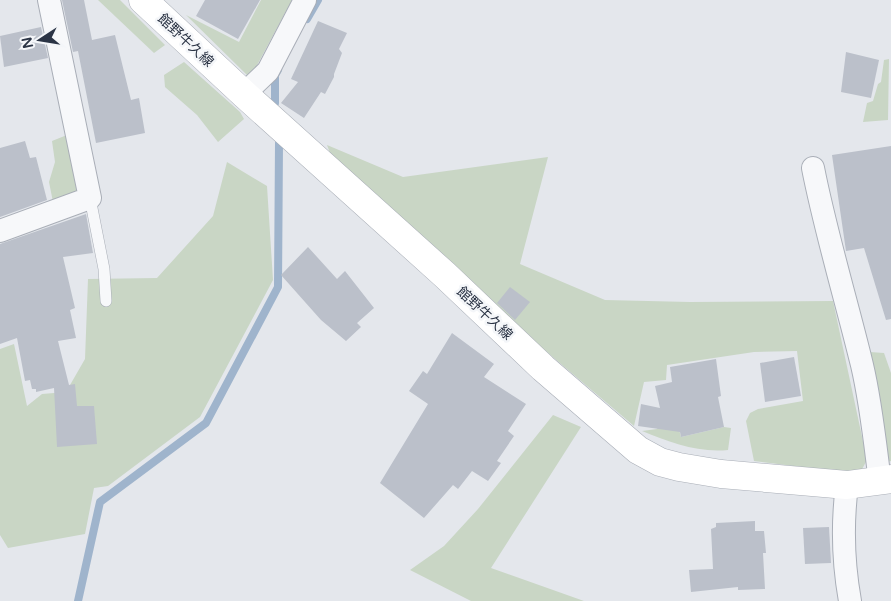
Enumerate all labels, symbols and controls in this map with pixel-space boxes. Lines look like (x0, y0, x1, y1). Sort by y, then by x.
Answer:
street label: 館野牛久線 (154, 10, 217, 70)
north arrow (15, 15, 65, 65)
text: N (18, 35, 37, 50)
street label: 館野牛久線 (453, 283, 516, 343)

